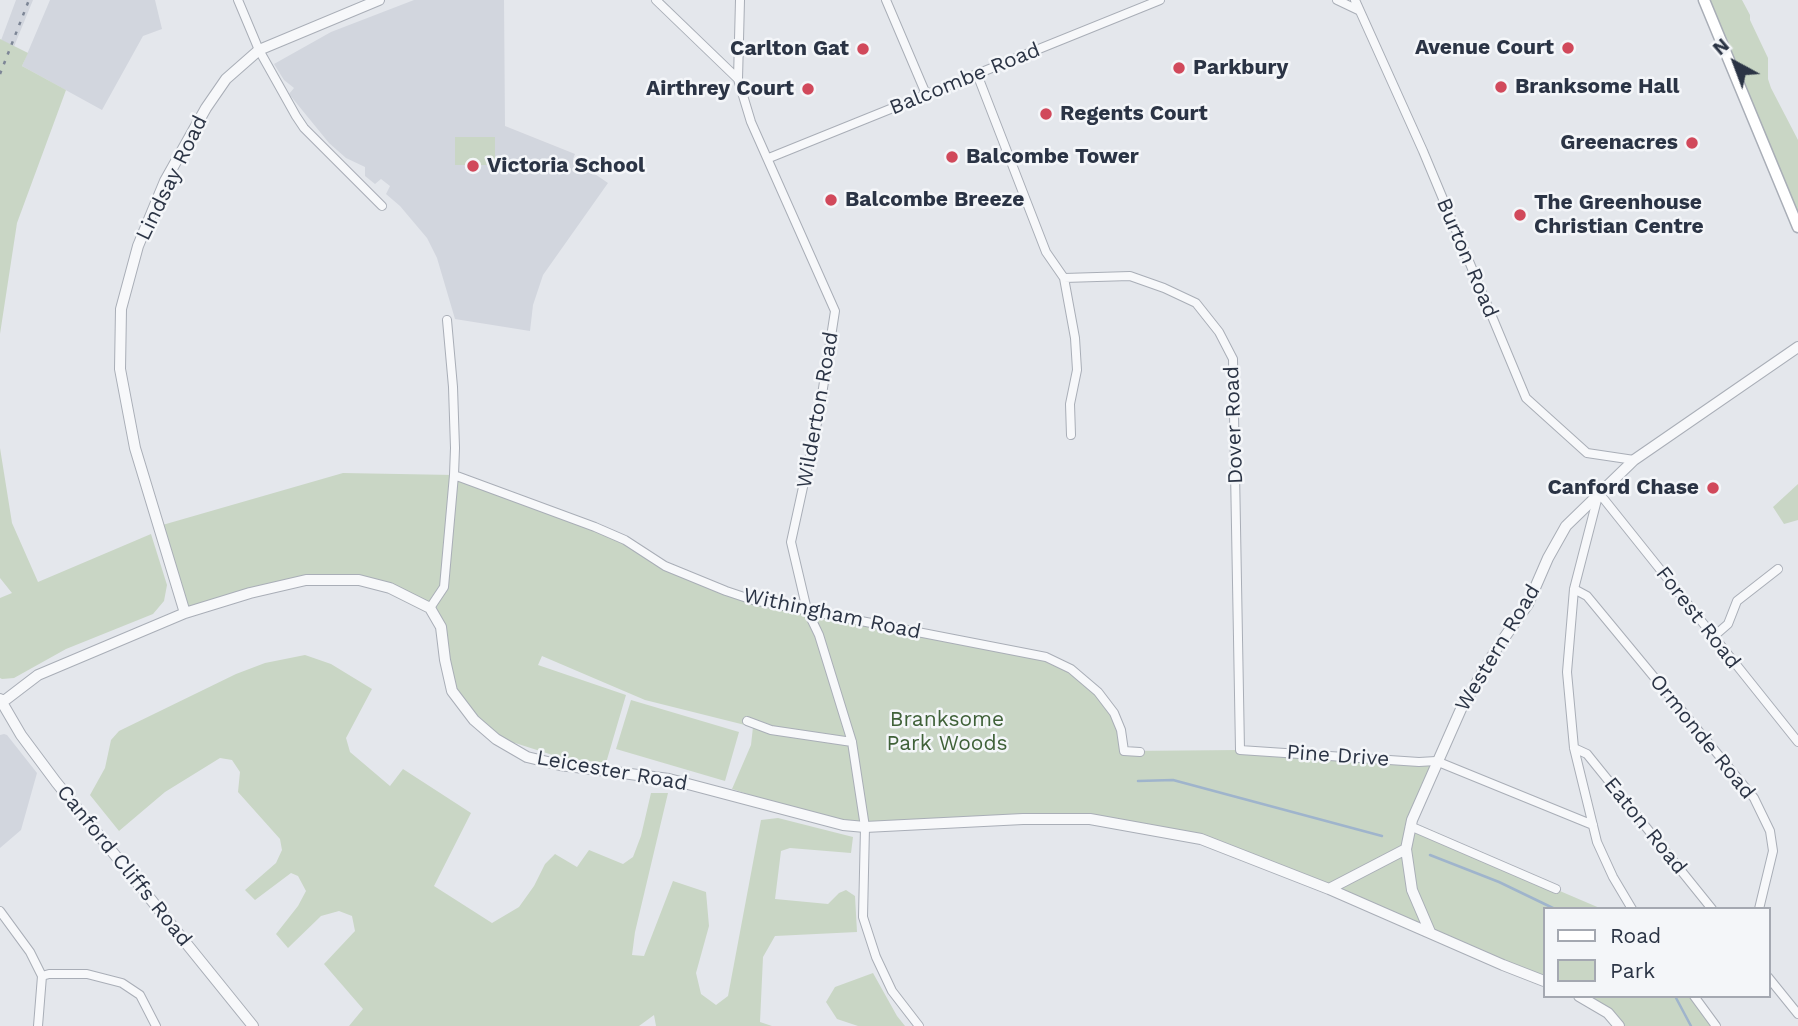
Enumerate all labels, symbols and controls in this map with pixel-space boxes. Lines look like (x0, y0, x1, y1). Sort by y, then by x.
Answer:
north arrow (1700, 28, 1770, 98)
text: N (1708, 33, 1734, 60)
place label: Avenue Court (1415, 35, 1554, 61)
place label: Carlton Gat (730, 36, 849, 62)
street label: Balcombe Road (886, 37, 1044, 121)
marker: Avenue Court (1560, 40, 1576, 56)
marker: Carlton Gat (855, 41, 871, 57)
place label: Parkbury (1193, 55, 1288, 81)
marker: Parkbury (1171, 60, 1187, 76)
place label: Branksome Hall (1515, 74, 1679, 100)
place label: Airthrey Court (646, 76, 794, 102)
marker: Branksome Hall (1493, 79, 1509, 95)
marker: Airthrey Court (800, 81, 816, 97)
place label: Regents Court (1060, 101, 1208, 127)
marker: Regents Court (1038, 106, 1054, 122)
street label: Lindsay Road (131, 111, 213, 245)
place label: Greenacres (1560, 130, 1678, 156)
marker: Greenacres (1684, 135, 1700, 151)
place label: Balcombe Tower (966, 144, 1139, 170)
marker: Balcombe Tower (944, 149, 960, 165)
place label: Victoria School (487, 153, 645, 179)
marker: Victoria School (465, 158, 481, 174)
place label: Balcombe Breeze (845, 187, 1024, 213)
place label: The Greenhouse Christian Centre (1534, 190, 1704, 240)
marker: Balcombe Breeze (823, 192, 839, 208)
street label: Burton Road (1431, 194, 1503, 322)
marker: The Greenhouse Christian Centre (1512, 207, 1528, 223)
street label: Wilderton Road (792, 330, 844, 490)
street label: Dover Road (1219, 366, 1249, 484)
place label: Canford Chase (1548, 475, 1699, 501)
marker: Canford Chase (1705, 480, 1721, 496)
street label: Forest Road (1650, 562, 1746, 674)
street label: Western Road (1450, 580, 1546, 716)
street label: Withingham Road (741, 583, 923, 645)
street label: Ormonde Road (1644, 669, 1760, 805)
park label: Branksome Park Woods (886, 707, 1008, 757)
street label: Pine Drive (1286, 740, 1390, 772)
street label: Leicester Road (535, 745, 689, 797)
street label: Eaton Road (1598, 772, 1692, 880)
street label: Canford Cliffs Road (51, 780, 197, 952)
legend (1542, 907, 1770, 998)
text: Road (1610, 923, 1661, 948)
text: Park (1610, 958, 1655, 983)

